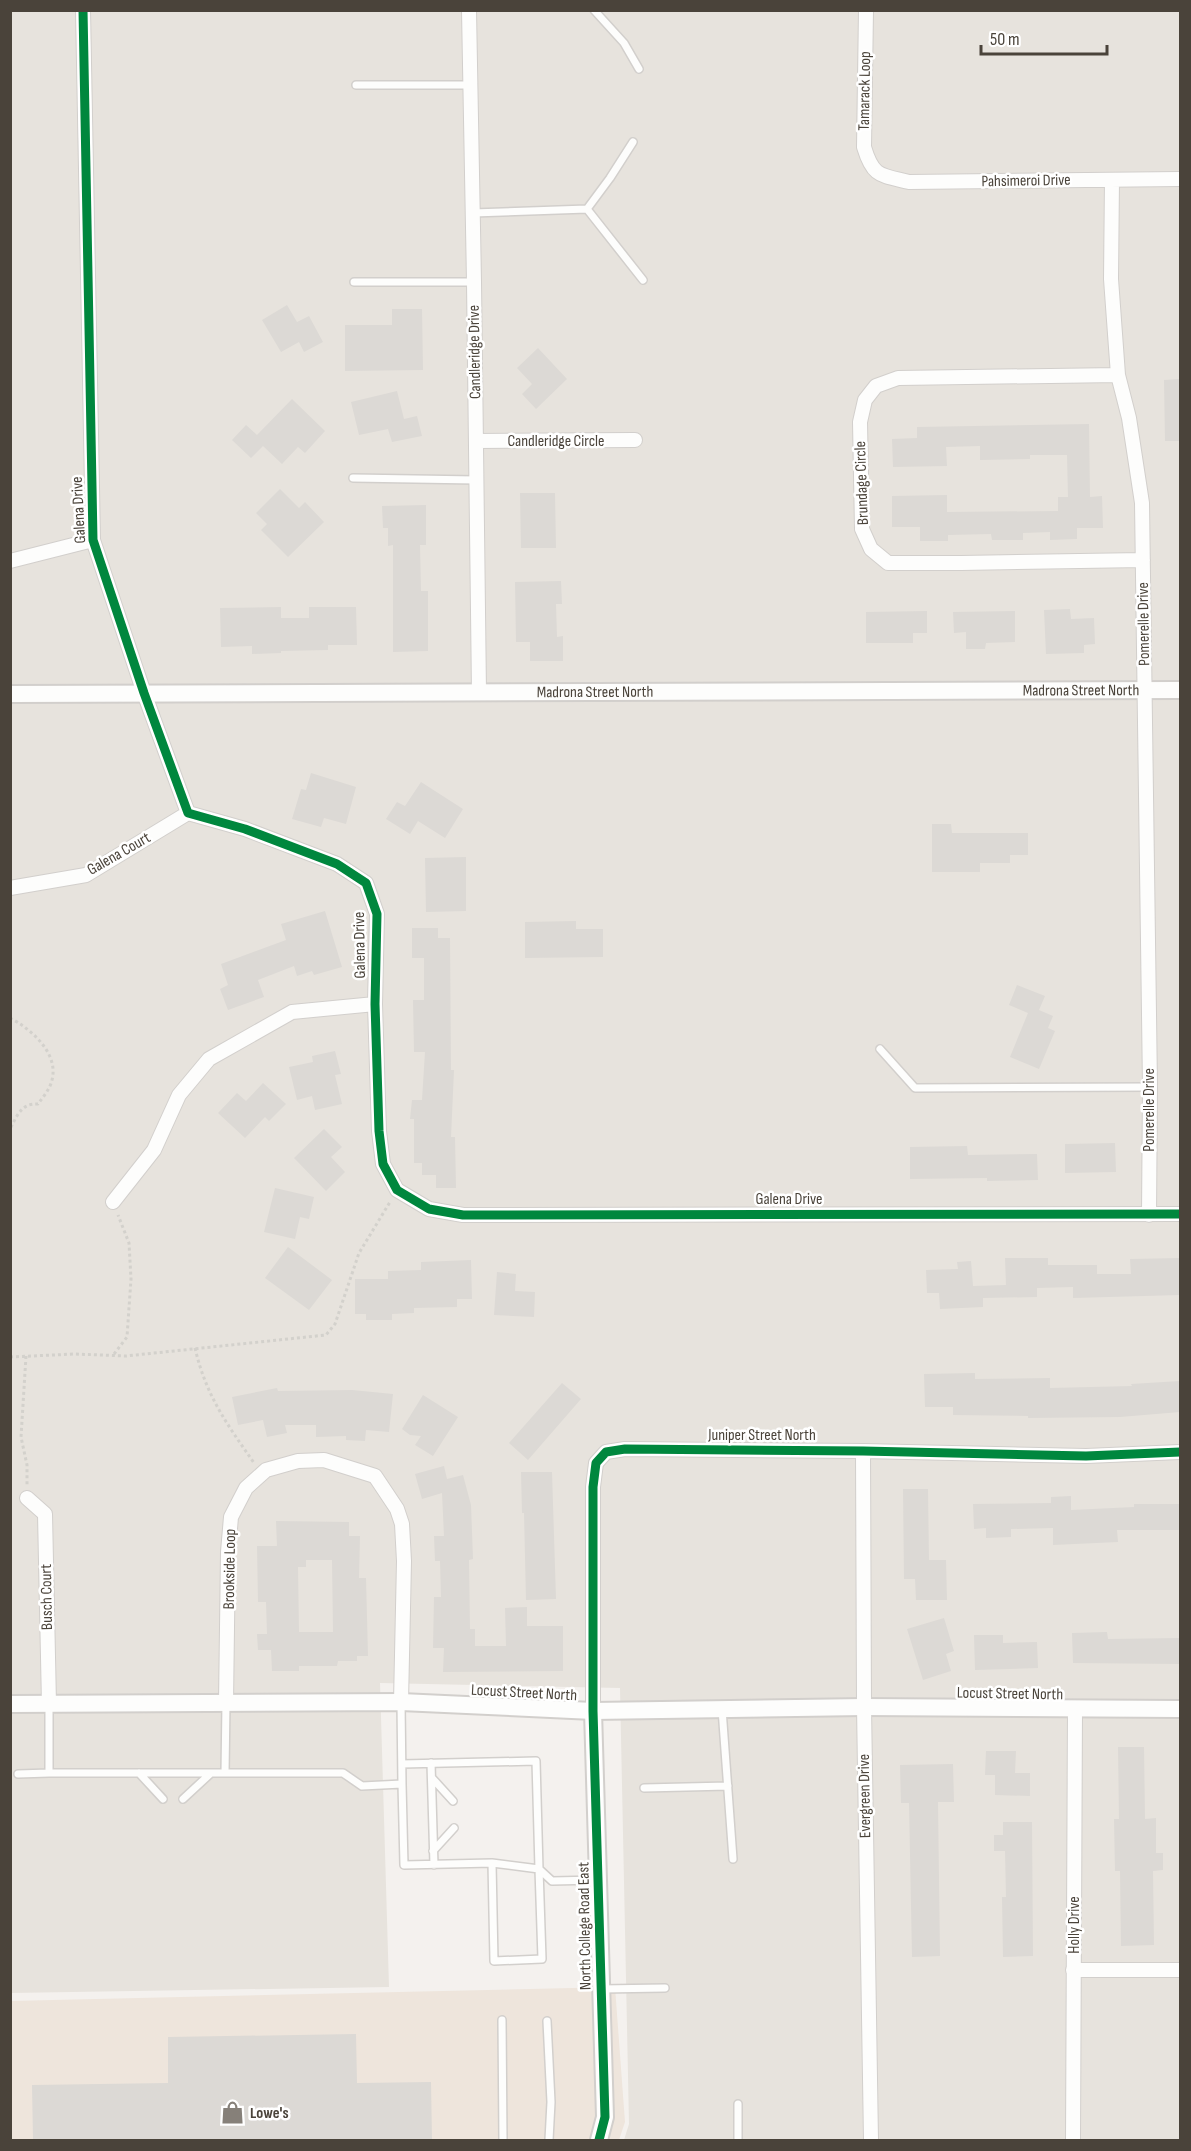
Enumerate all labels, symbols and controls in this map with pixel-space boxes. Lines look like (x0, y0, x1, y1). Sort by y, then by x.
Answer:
scale bar (981, 18, 1107, 56)
text: 50 m (990, 29, 1020, 50)
street label: Tamarack Loop (855, 51, 875, 131)
street label: Pahsimeroi Drive (981, 171, 1071, 191)
street label: Candleridge Drive (465, 305, 485, 399)
street label: Candleridge Circle (508, 432, 605, 451)
street label: Brundage Circle (851, 441, 873, 525)
street label: Galena Drive (68, 476, 90, 544)
street label: Pomerelle Drive (1134, 582, 1154, 666)
street label: Madrona Street North (1023, 681, 1139, 700)
street label: Madrona Street North (537, 682, 653, 702)
street label: Galena Court (84, 828, 154, 880)
street label: Galena Drive (350, 911, 370, 979)
street label: Pomerelle Drive (1140, 1068, 1159, 1152)
street label: Galena Drive (756, 1190, 822, 1209)
street label: Juniper Street North (707, 1426, 816, 1445)
street label: Brookside Loop (220, 1529, 240, 1609)
street label: Busch Court (37, 1564, 57, 1630)
street label: Locust Street North (470, 1681, 578, 1705)
street label: Locust Street North (957, 1684, 1063, 1704)
street label: Evergreen Drive (855, 1754, 875, 1838)
street label: North College Road East (574, 1862, 596, 1990)
street label: Holly Drive (1065, 1896, 1084, 1954)
shop icon: Lowe's (219, 2100, 245, 2126)
place label: Lowe's (250, 2104, 289, 2123)

